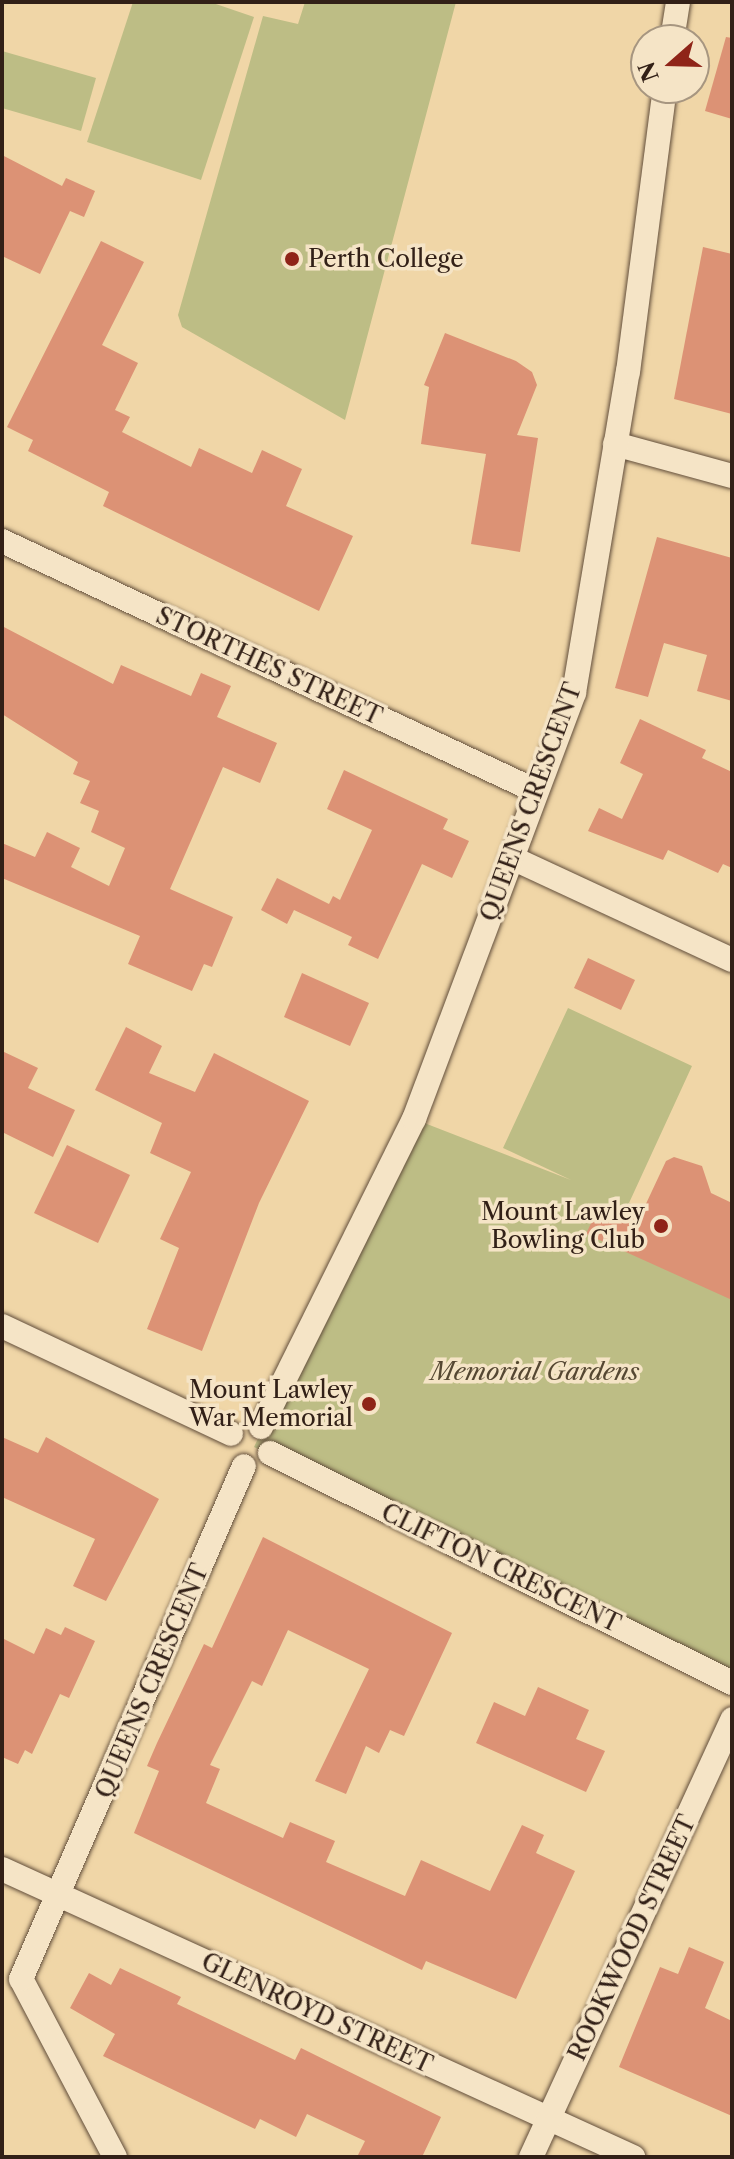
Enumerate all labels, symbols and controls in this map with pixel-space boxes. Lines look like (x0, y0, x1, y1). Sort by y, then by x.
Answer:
north arrow (630, 24, 710, 104)
text: N (633, 58, 665, 85)
place label: Perth College (308, 245, 464, 273)
marker: Perth College (283, 250, 301, 268)
street label: STORTHES STREET (151, 601, 387, 731)
street label: QUEENS CRESCENT (474, 679, 588, 925)
place label: Mount Lawley Bowling Club (481, 1198, 645, 1254)
marker: Mount Lawley Bowling Club (652, 1217, 670, 1235)
park label: Memorial Gardens (431, 1358, 639, 1386)
place label: Mount Lawley War Memorial (188, 1376, 353, 1432)
marker: Mount Lawley War Memorial (360, 1395, 378, 1413)
street label: CLIFTON CRESCENT (377, 1498, 625, 1638)
street label: QUEENS CRESCENT (90, 1559, 214, 1803)
street label: ROOKWOOD STREET (562, 1811, 702, 2065)
street label: GLENROYD STREET (197, 1947, 437, 2079)

